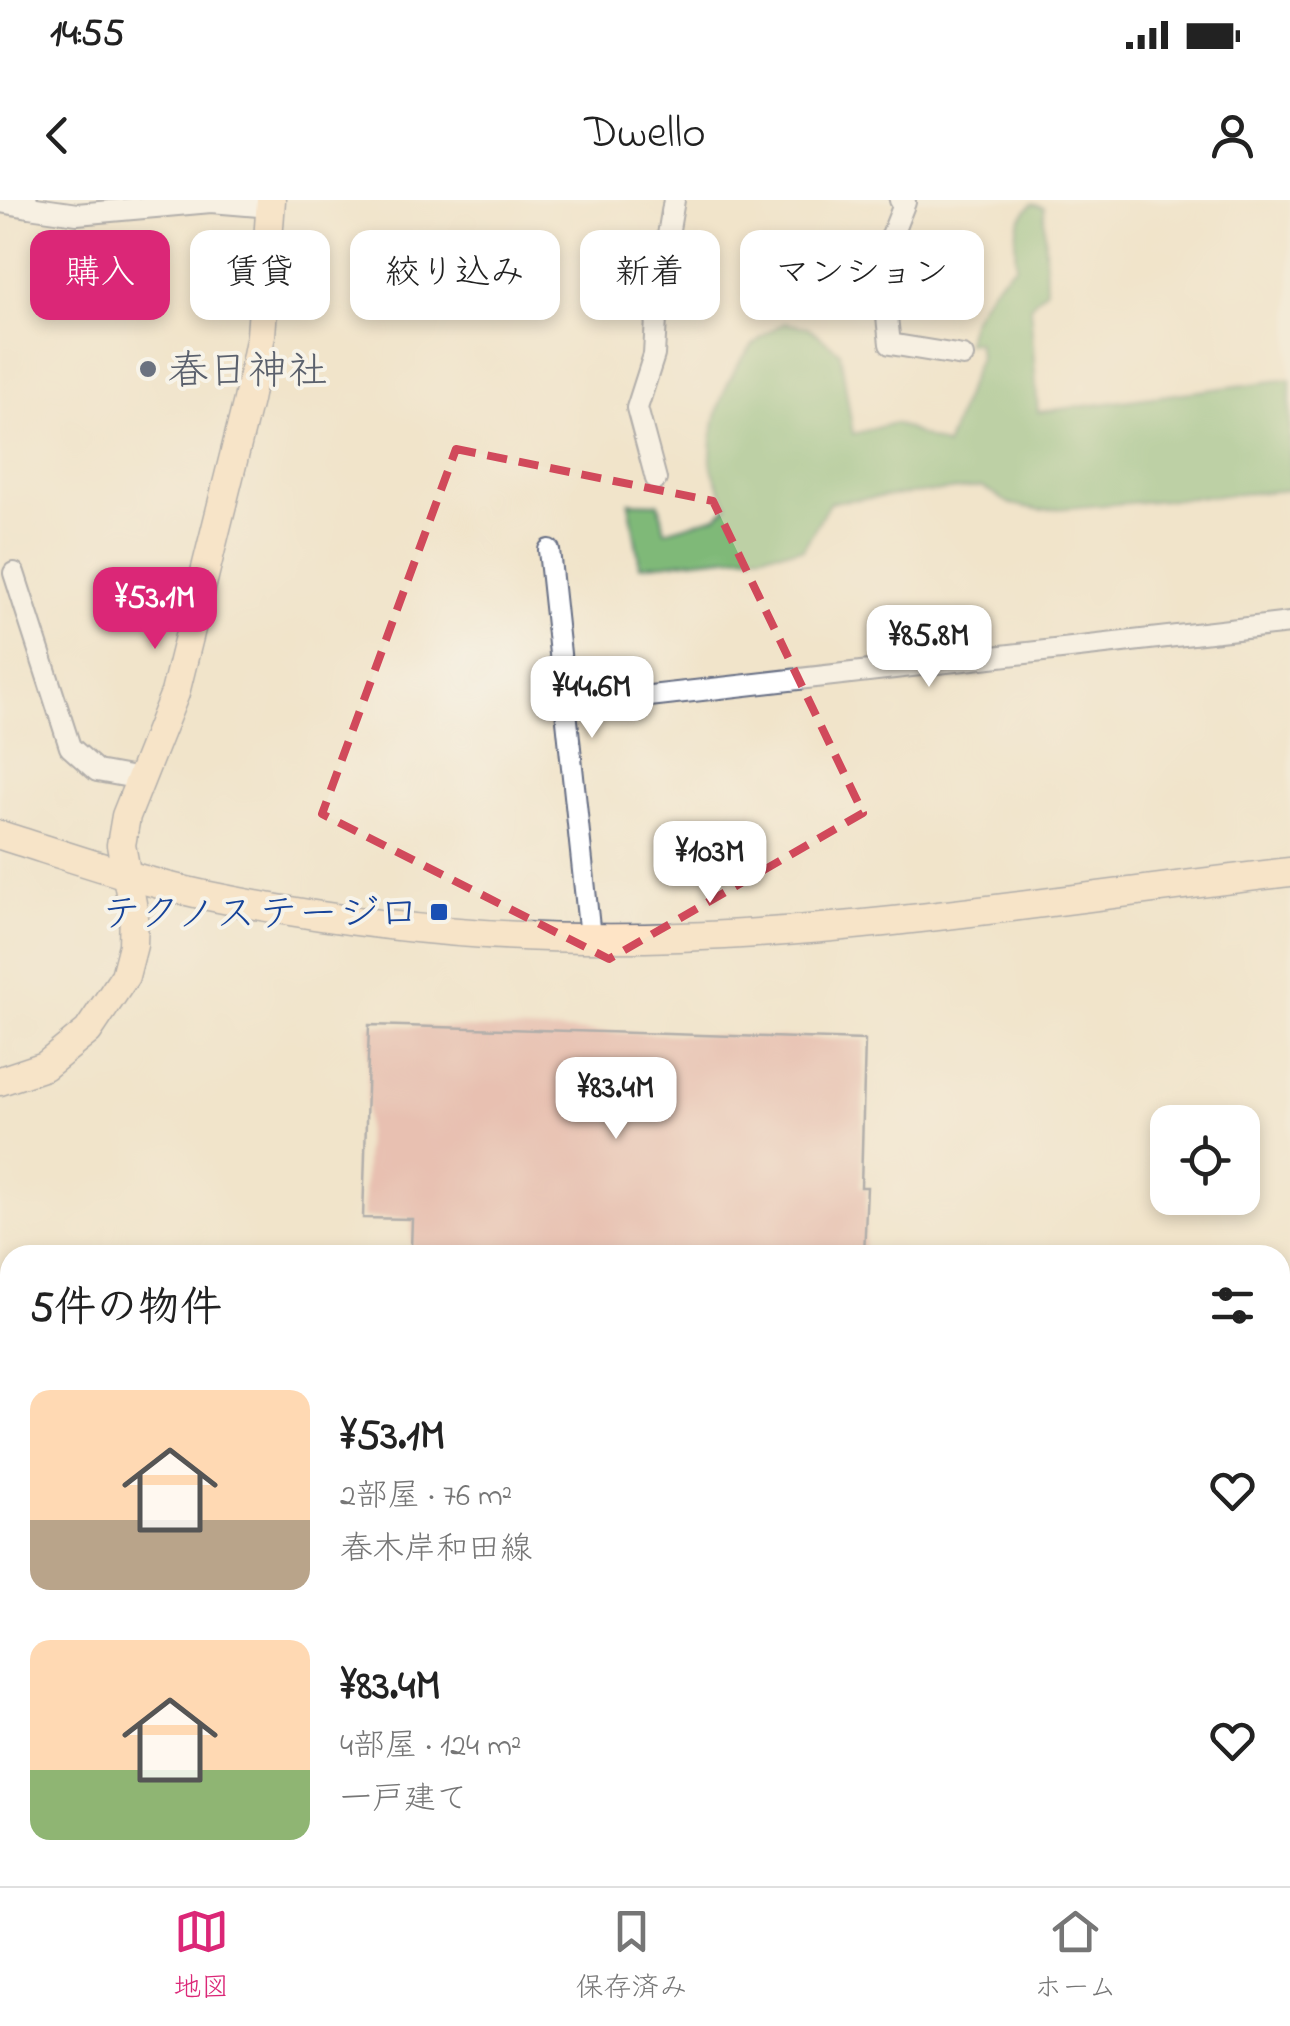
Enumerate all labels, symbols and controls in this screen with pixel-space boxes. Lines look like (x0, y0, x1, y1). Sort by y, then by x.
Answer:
text: 14:55 (50, 7, 124, 63)
text: Dwello (584, 102, 706, 168)
icon: back (30, 108, 85, 163)
icon: person (1205, 108, 1260, 163)
chip: 購入 (30, 230, 170, 320)
chip: 賃貸 (190, 230, 330, 320)
chip: 絞り込み (350, 230, 560, 320)
chip: 新着 (580, 230, 720, 320)
chip: マンション (740, 230, 984, 320)
place label: 春日神社 (168, 344, 328, 403)
marker: 春日神社 (137, 358, 159, 380)
pin: ¥53.1M (74, 567, 236, 652)
text: ¥53.1M (115, 576, 195, 623)
pin: ¥85.8M (848, 605, 1010, 690)
text: ¥85.8M (889, 614, 969, 661)
pin: ¥44.6M (511, 656, 673, 741)
text: ¥44.6M (553, 665, 631, 712)
pin: ¥103M (640, 821, 780, 906)
text: ¥103M (675, 830, 745, 877)
place label: テクノステージ口 (101, 887, 419, 946)
marker: テクノステージ口 (428, 901, 450, 923)
pin: ¥83.4M (535, 1057, 697, 1142)
text: ¥83.4M (578, 1066, 654, 1113)
map controls (1150, 1105, 1260, 1215)
button: locate (1150, 1105, 1260, 1215)
icon: filters (1205, 1278, 1260, 1333)
text: 5件の物件 (30, 1279, 222, 1340)
text: ¥53.1M (340, 1407, 445, 1468)
icon: home (110, 1430, 230, 1550)
icon: heart (1205, 1463, 1260, 1518)
text: 2部屋 · 76 m² (340, 1474, 512, 1521)
text: 春木岸和田線 (340, 1527, 532, 1574)
text: ¥83.4M (340, 1657, 441, 1718)
icon: home (110, 1680, 230, 1800)
icon: heart (1205, 1713, 1260, 1768)
text: 4部屋 · 124 m² (340, 1724, 522, 1771)
text: 一戸建て (340, 1777, 468, 1824)
tab: 地図 (173, 1904, 229, 2010)
tab: 保存済み (576, 1904, 688, 2010)
tab: ホーム (1034, 1904, 1117, 2010)

